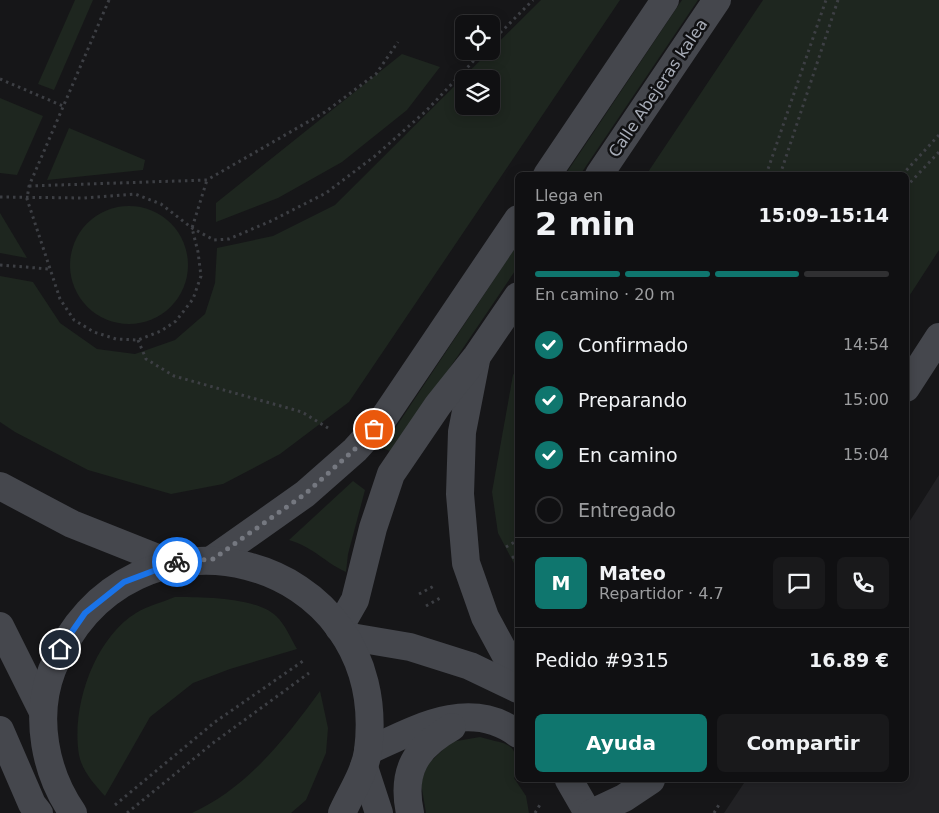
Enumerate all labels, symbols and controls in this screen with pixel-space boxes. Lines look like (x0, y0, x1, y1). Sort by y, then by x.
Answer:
map controls (455, 15, 500, 115)
button: locate (455, 15, 500, 60)
street label: Calle Abejeras kalea (605, 15, 711, 161)
button: layers (455, 70, 500, 115)
text: Llega en (535, 186, 603, 205)
text: 15:09–15:14 (759, 204, 889, 226)
text: 2 min (535, 205, 636, 243)
text: En camino · 20 m (535, 285, 675, 304)
icon: check (535, 331, 563, 359)
text: Confirmado (578, 334, 688, 356)
text: 14:54 (843, 335, 889, 354)
icon: check (535, 386, 563, 414)
text: Preparando (578, 389, 687, 411)
text: 15:00 (843, 390, 889, 409)
pin (353, 408, 395, 450)
icon: bag (360, 415, 388, 443)
icon: check (535, 441, 563, 469)
text: En camino (578, 444, 678, 466)
text: 15:04 (843, 445, 889, 464)
text: Entregado (578, 499, 676, 521)
courier (152, 537, 202, 587)
icon: bike (163, 548, 191, 576)
button: chat (773, 557, 825, 609)
button: phone (837, 557, 889, 609)
text: Mateo (599, 562, 666, 584)
text: M (552, 572, 570, 594)
text: Repartidor · 4.7 (599, 584, 724, 603)
pin (39, 628, 81, 670)
icon: home (46, 635, 74, 663)
text: Pedido #9315 (535, 649, 669, 671)
text: 16.89 € (809, 649, 889, 671)
button: Ayuda (535, 714, 707, 772)
button: Compartir (717, 714, 889, 772)

